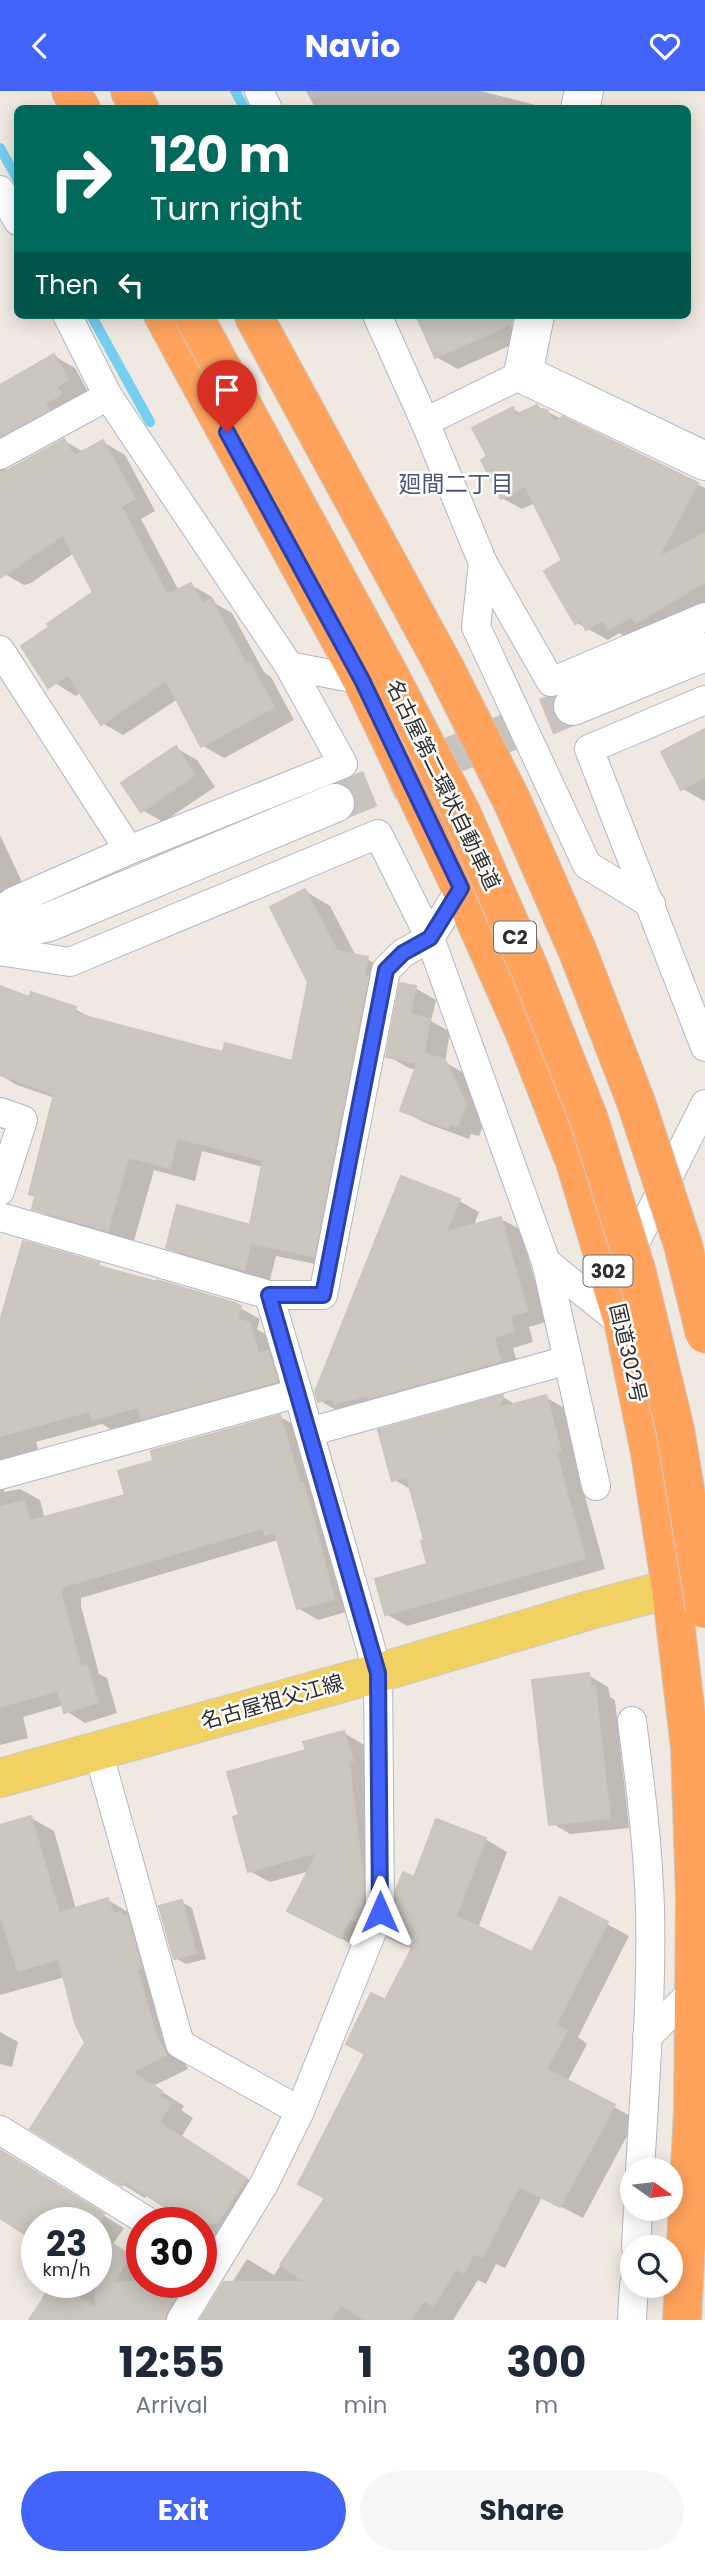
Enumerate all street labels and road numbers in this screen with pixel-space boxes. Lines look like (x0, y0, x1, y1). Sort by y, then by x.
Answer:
street label: 名古屋第二環状自動車道 (380, 675, 507, 895)
road number: C2 (494, 922, 536, 953)
road number: 302 (584, 1255, 632, 1287)
street label: 国道302号 (603, 1301, 654, 1405)
street label: 名古屋祖父江線 (197, 1667, 347, 1736)

